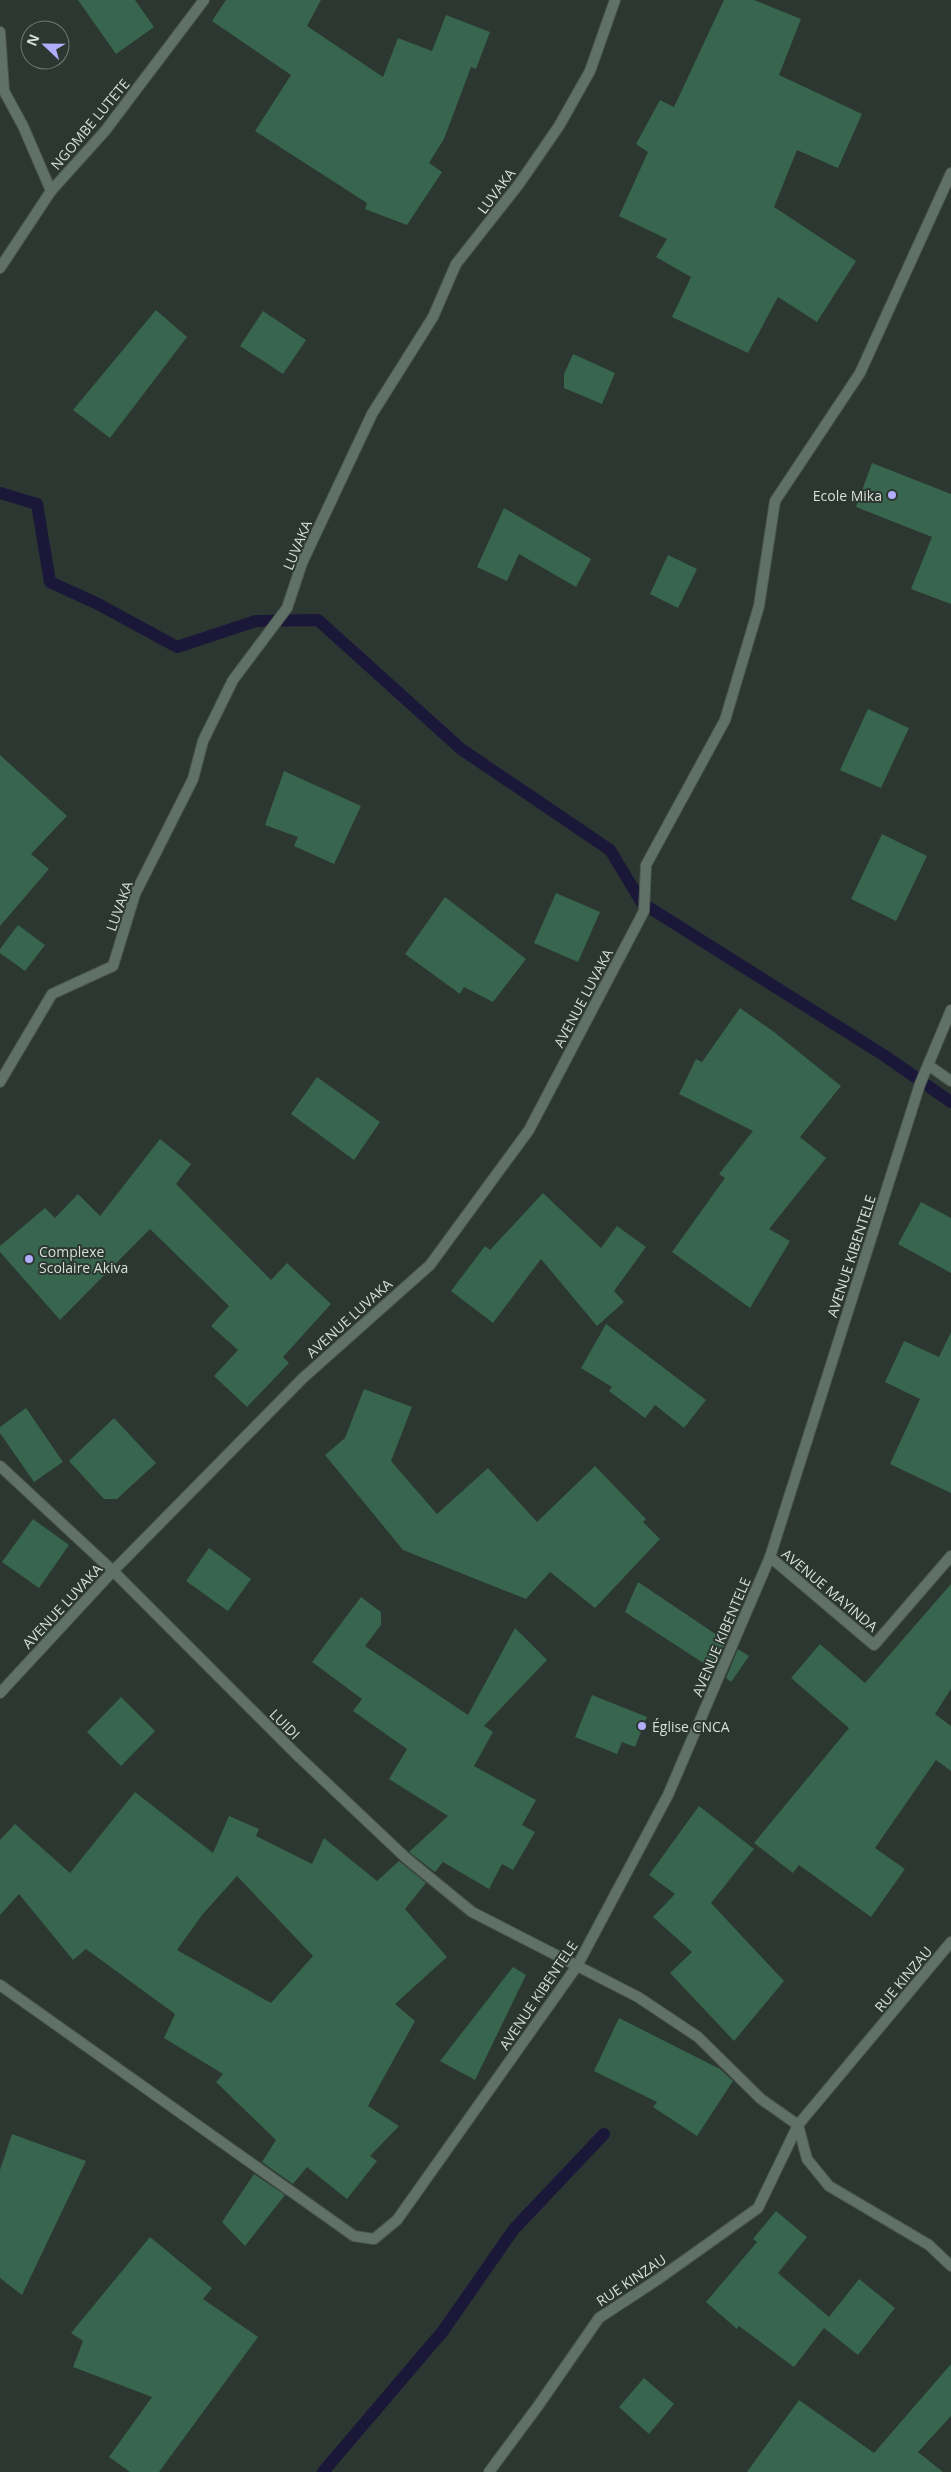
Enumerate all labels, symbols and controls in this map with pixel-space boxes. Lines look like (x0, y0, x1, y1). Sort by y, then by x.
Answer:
north arrow (20, 20, 70, 70)
text: N (22, 31, 43, 49)
street label: NGOMBE LUTETE (46, 75, 134, 173)
street label: LUVAKA (473, 164, 519, 218)
place label: Ecole Mika (813, 486, 882, 505)
marker: Ecole Mika (886, 489, 898, 501)
street label: LUVAKA (278, 517, 316, 573)
street label: LUVAKA (101, 878, 137, 934)
street label: AVENUE LUVAKA (549, 945, 617, 1051)
street label: AVENUE KIBENTELE (822, 1192, 880, 1320)
place label: Complexe Scolaire Akiva (39, 1242, 128, 1277)
marker: Complexe Scolaire Akiva (23, 1253, 35, 1265)
street label: AVENUE LUVAKA (302, 1274, 396, 1362)
street label: AVENUE MAYINDA (778, 1544, 882, 1636)
street label: AVENUE LUVAKA (18, 1559, 106, 1652)
street label: AVENUE KIBENTELE (687, 1575, 755, 1699)
street label: LUIDI (266, 1705, 304, 1743)
place label: Église CNCA (652, 1717, 730, 1736)
marker: Église CNCA (636, 1720, 648, 1732)
street label: AVENUE KIBENTELE (494, 1937, 582, 2053)
street label: RUE KINZAU (870, 1942, 936, 2016)
street label: RUE KINZAU (592, 2250, 670, 2310)

